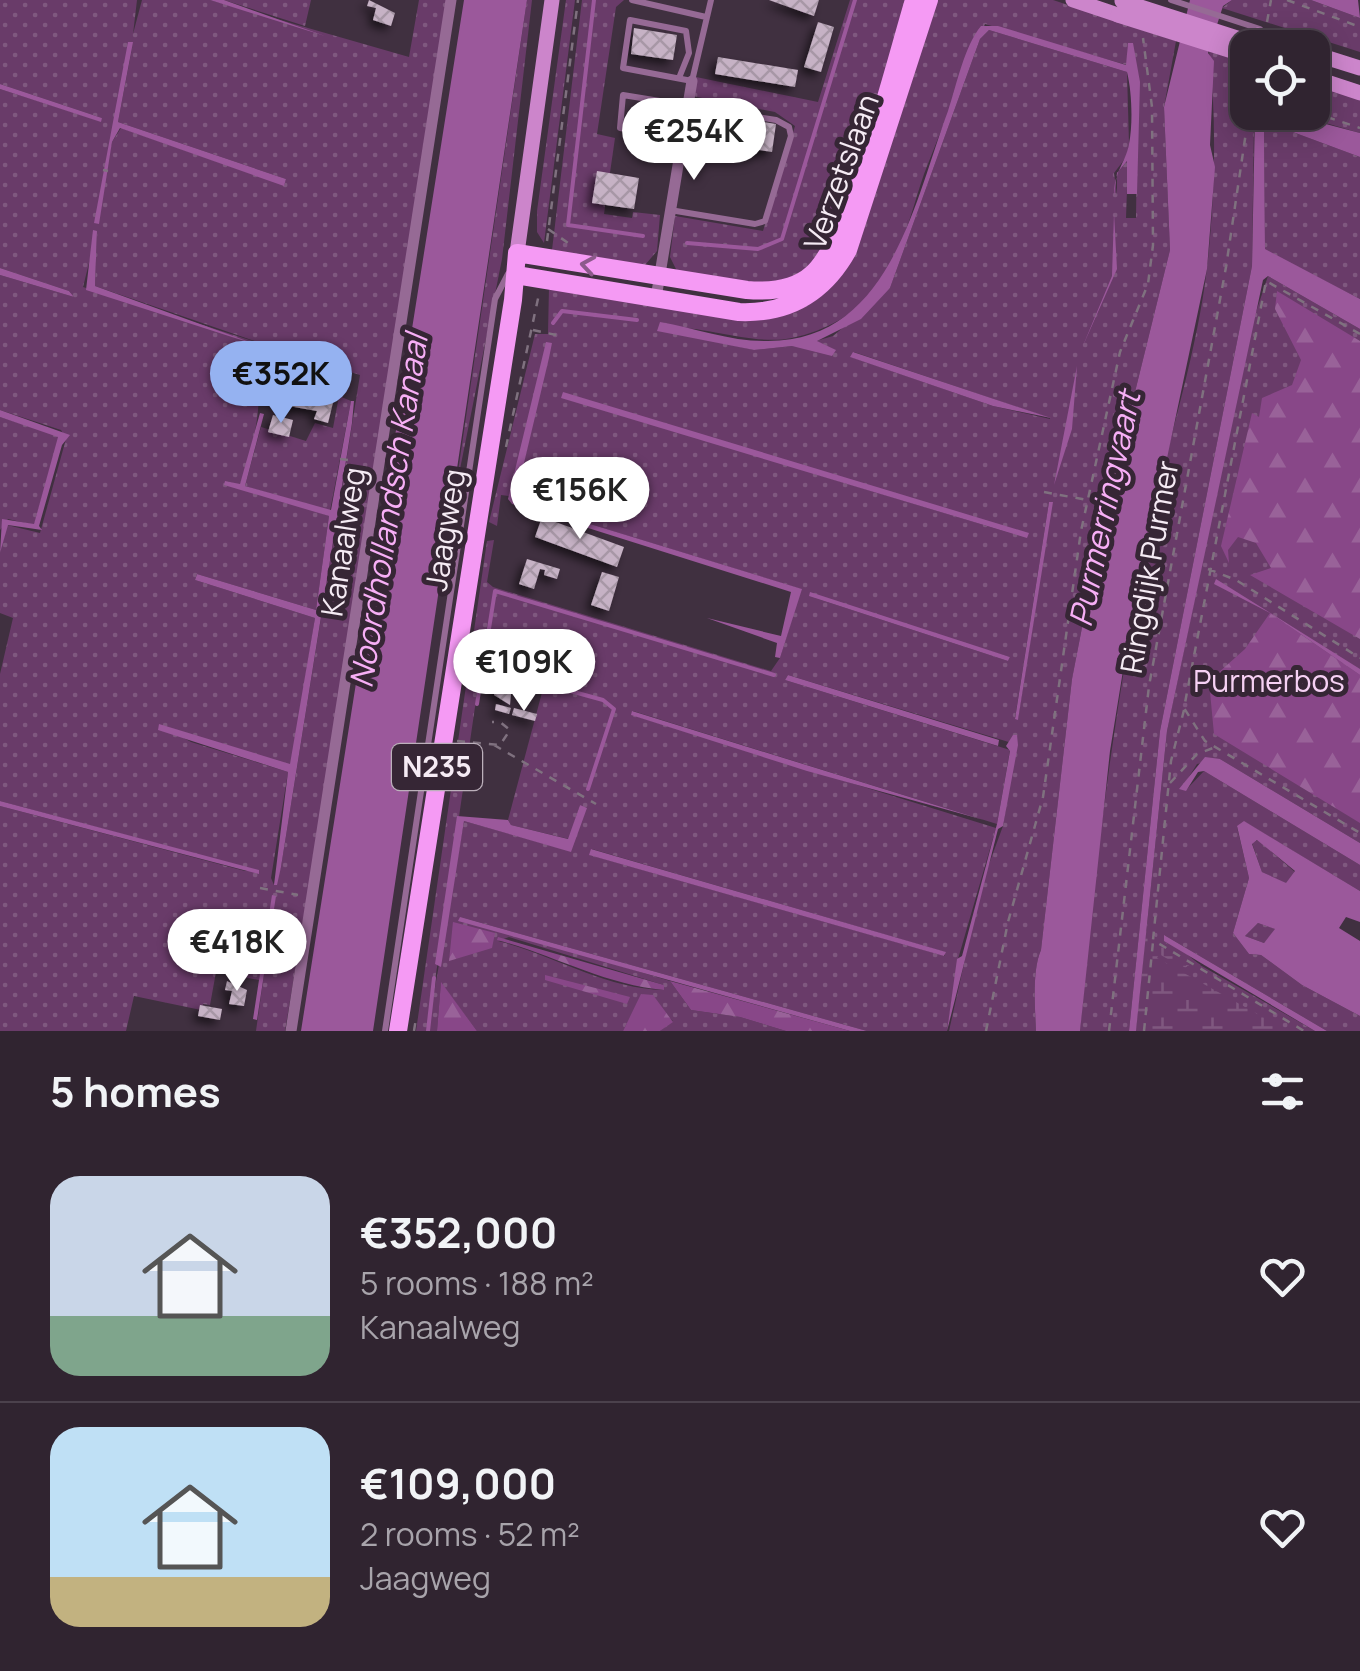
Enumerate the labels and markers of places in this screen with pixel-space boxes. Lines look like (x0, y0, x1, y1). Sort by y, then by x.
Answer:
pin: €254K (624, 98, 764, 183)
pin: €352K (211, 341, 351, 426)
pin: €156K (510, 457, 650, 542)
pin: €109K (454, 629, 594, 714)
pin: €418K (167, 909, 307, 994)

